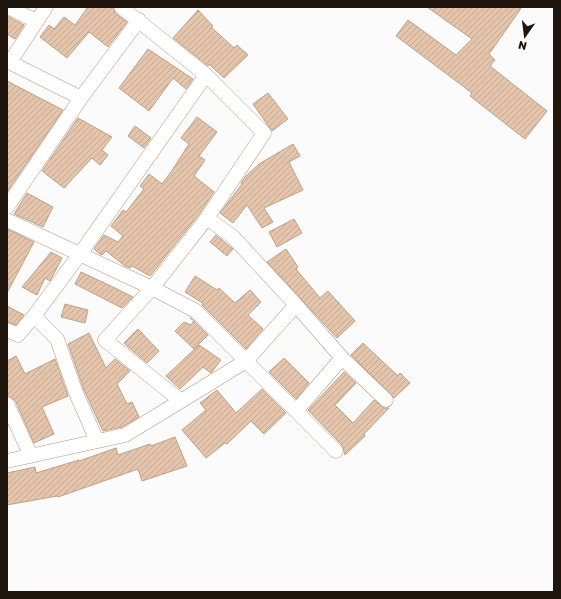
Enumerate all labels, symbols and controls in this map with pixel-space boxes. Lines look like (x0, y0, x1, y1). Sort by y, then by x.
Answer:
north arrow (505, 16, 545, 56)
text: N (517, 39, 528, 54)

